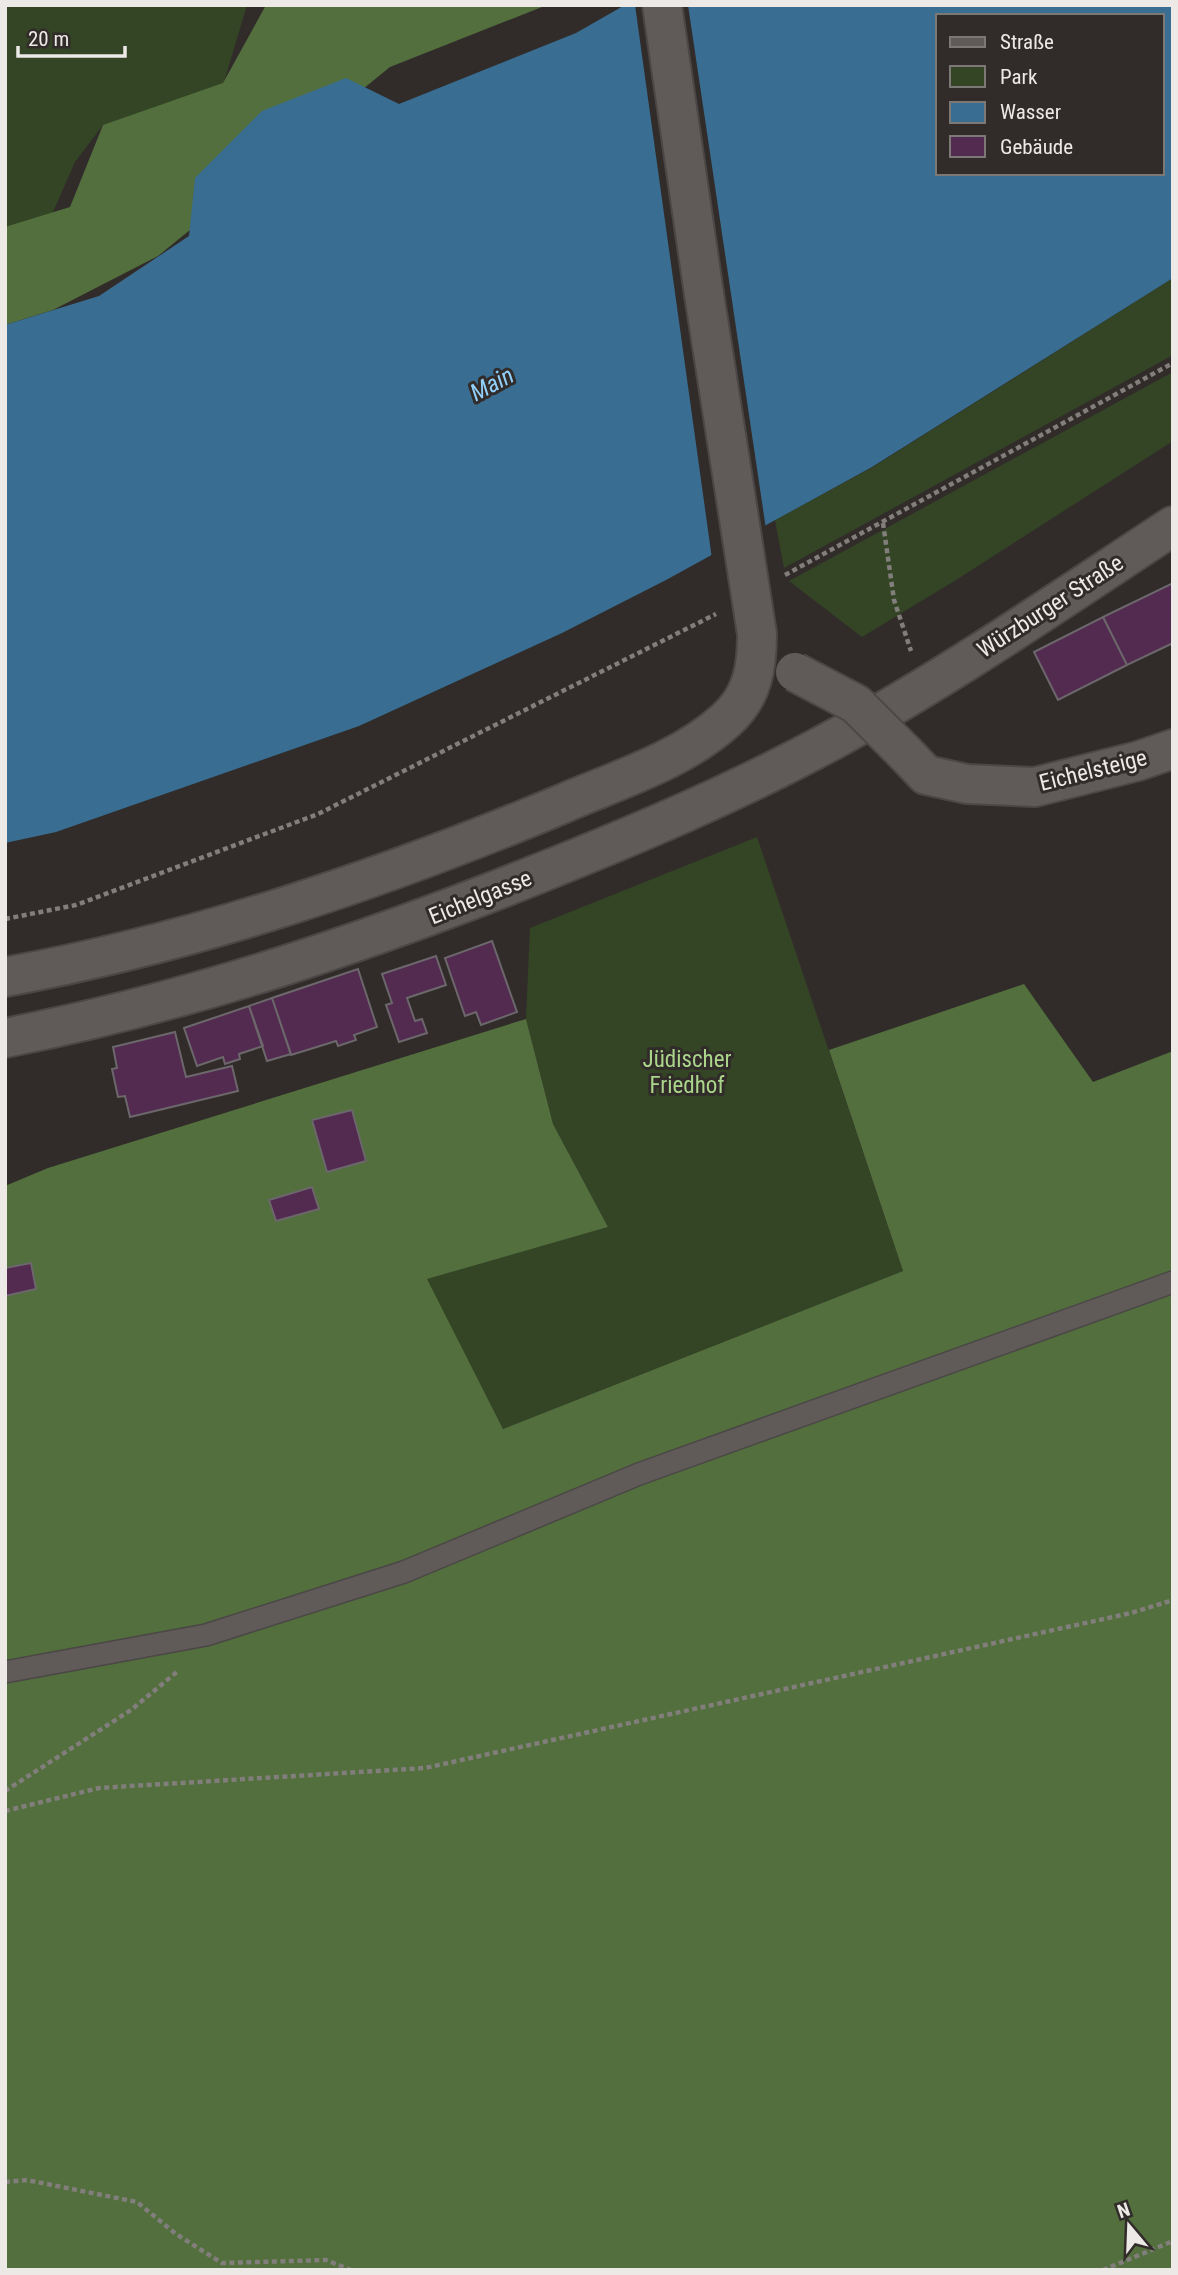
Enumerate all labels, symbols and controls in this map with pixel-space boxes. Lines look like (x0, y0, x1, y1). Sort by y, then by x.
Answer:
scale bar (18, 14, 124, 58)
legend (936, 14, 1164, 175)
text: 20 m (28, 27, 69, 51)
text: Straße (1000, 30, 1054, 54)
text: Park (1000, 65, 1038, 89)
text: Wasser (1000, 100, 1061, 124)
text: Gebäude (1000, 135, 1073, 159)
water label: Main (465, 361, 519, 407)
street label: Würzburger Straße (972, 549, 1128, 664)
street label: Eichelsteige (1036, 744, 1150, 797)
street label: Eichelgasse (425, 865, 536, 930)
park label: Jüdischer Friedhof (643, 1046, 731, 1099)
north arrow (1094, 2191, 1164, 2261)
text: N (1114, 2198, 1133, 2223)

